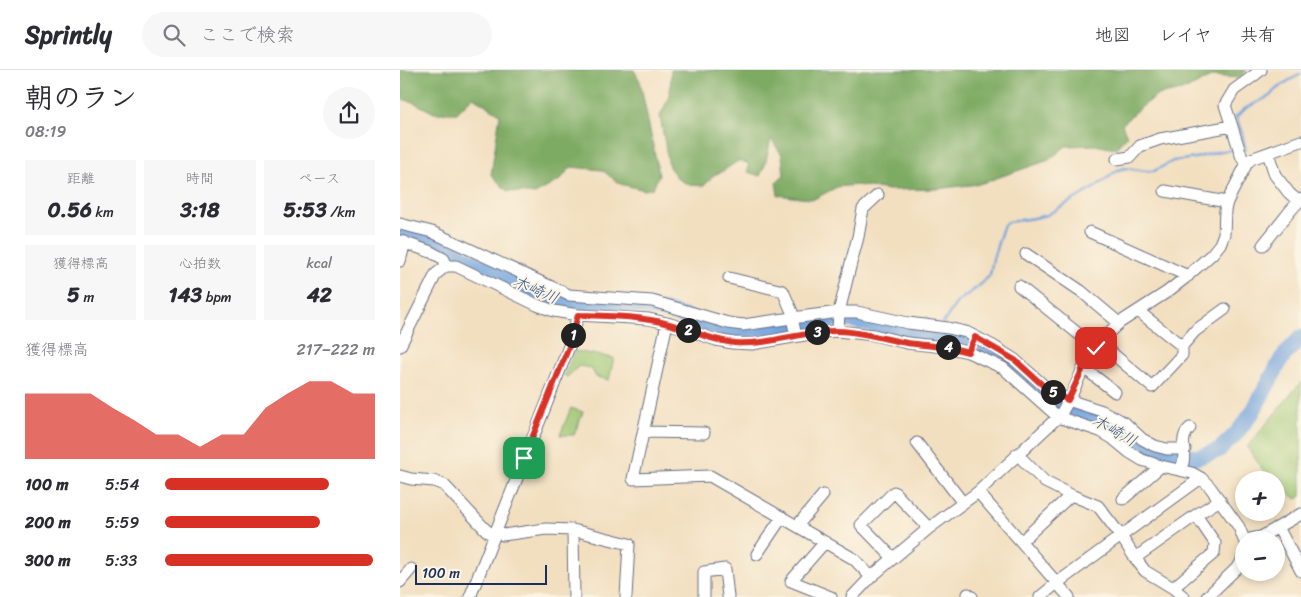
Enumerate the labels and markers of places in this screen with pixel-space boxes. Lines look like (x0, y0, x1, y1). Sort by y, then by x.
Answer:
pin: 2 (676, 318, 700, 342)
pin: 3 (804, 320, 830, 344)
pin: 1 (560, 322, 586, 348)
pin (1075, 327, 1117, 369)
pin: 4 (936, 334, 960, 360)
pin: 5 (1040, 380, 1066, 404)
pin (503, 437, 545, 479)

